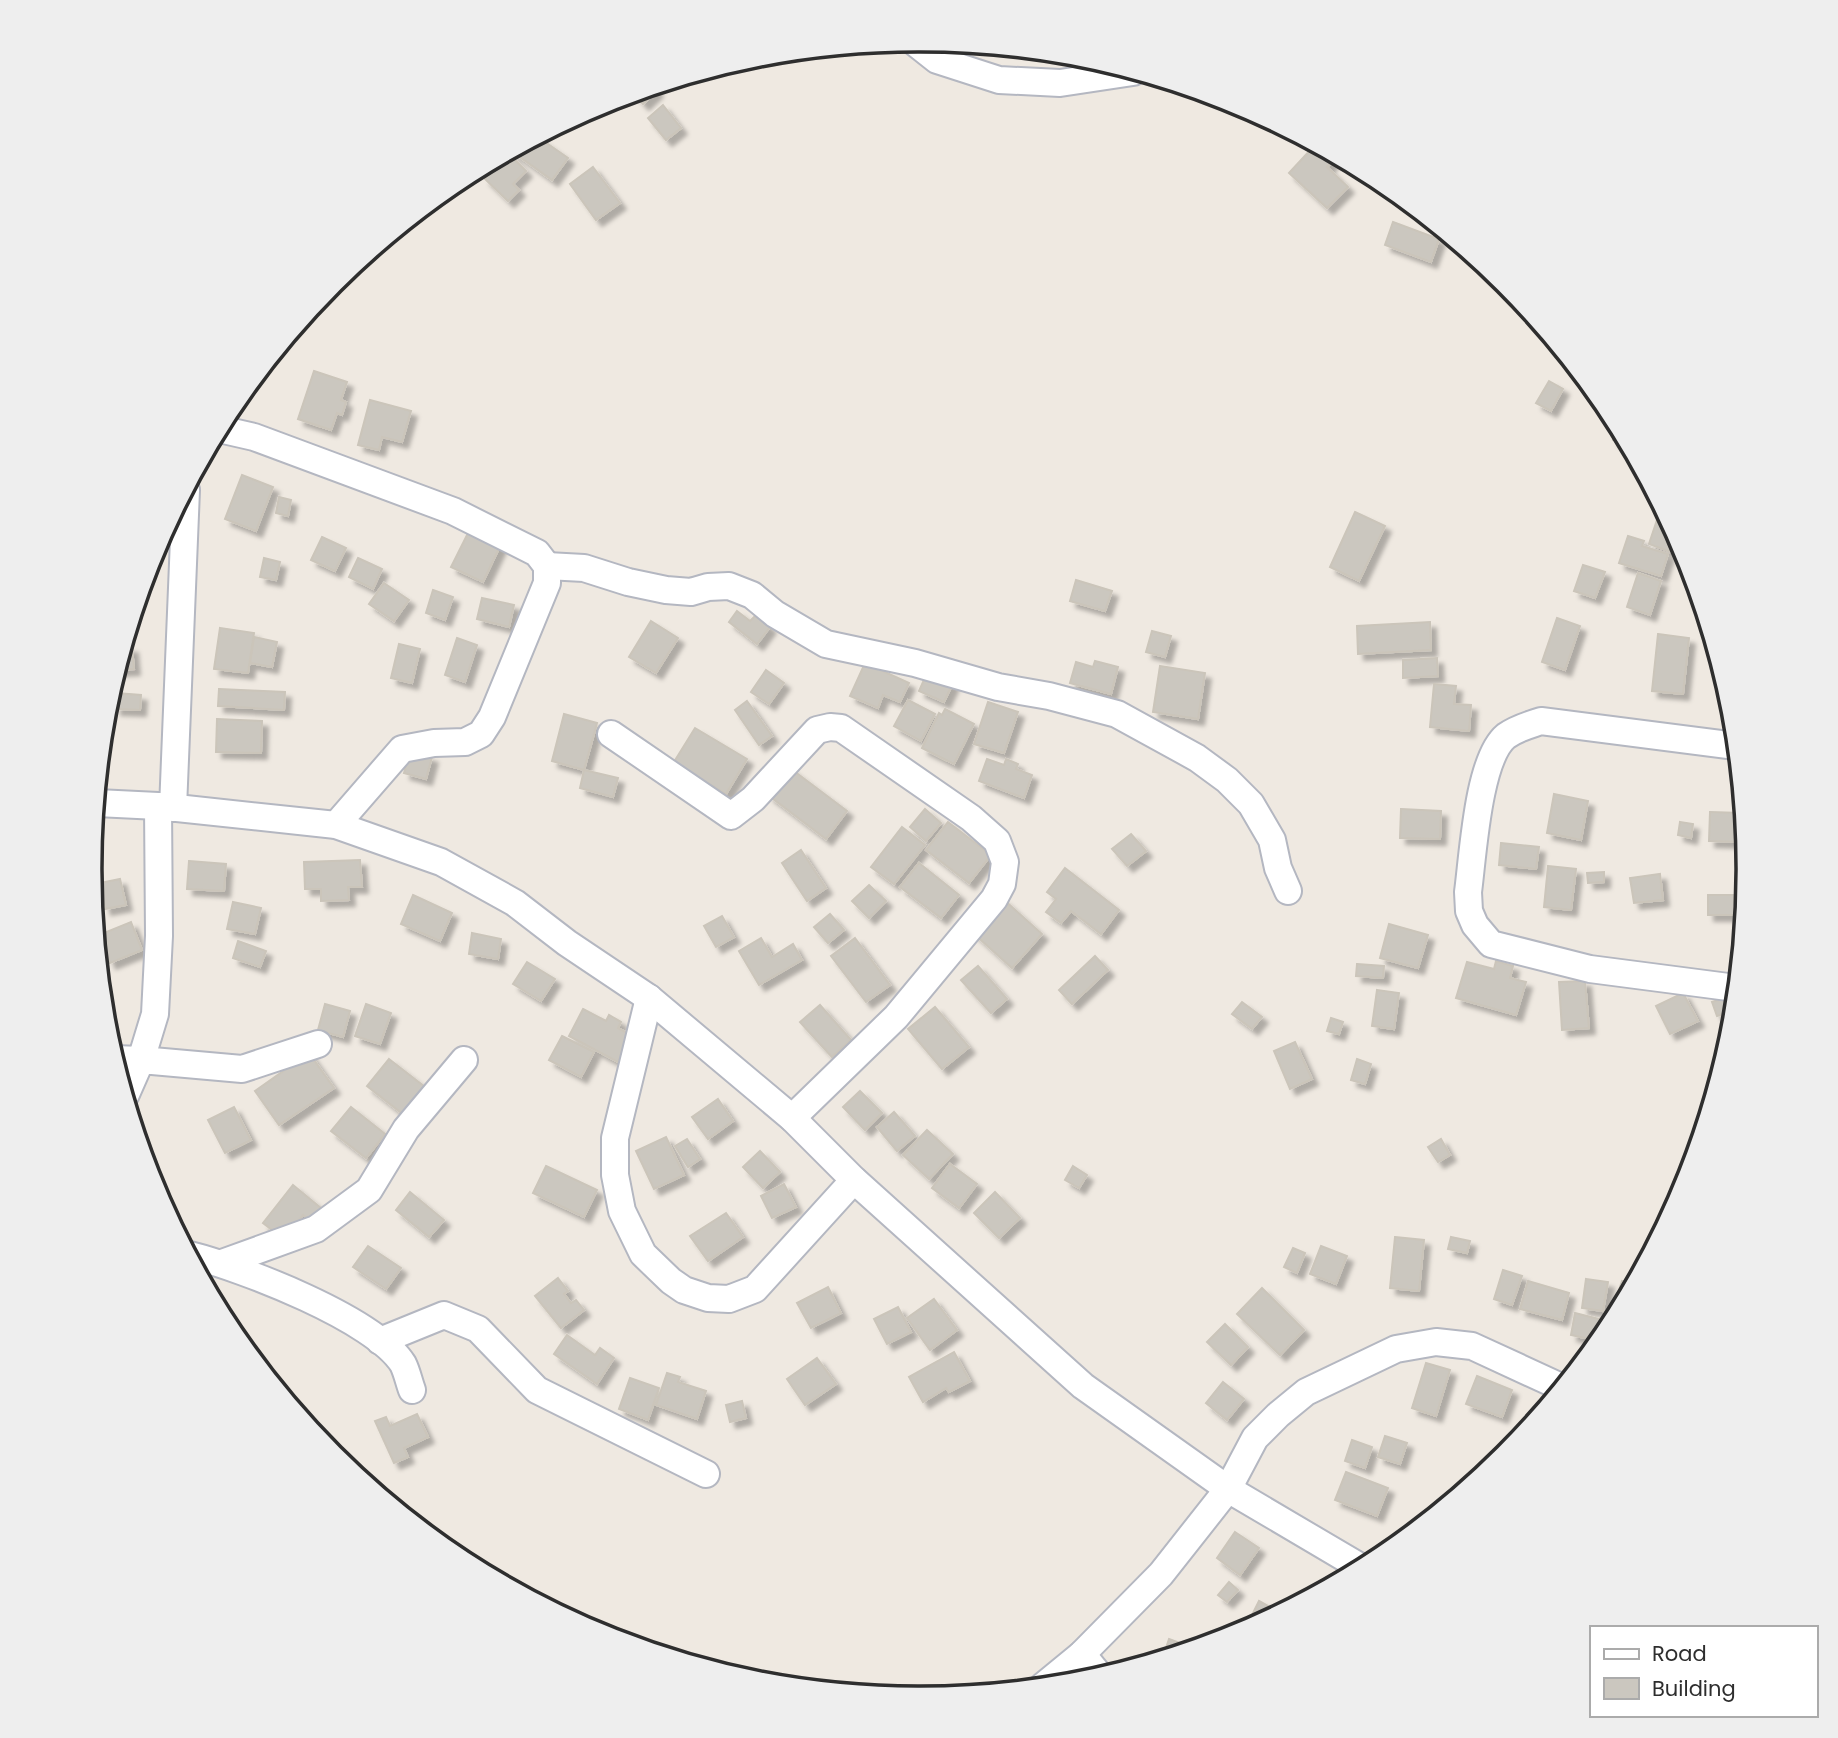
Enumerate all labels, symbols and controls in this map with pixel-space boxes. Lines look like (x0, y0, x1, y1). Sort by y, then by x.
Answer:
legend (1590, 1626, 1817, 1717)
text: Road (1652, 1639, 1707, 1668)
text: Building (1652, 1674, 1736, 1703)

